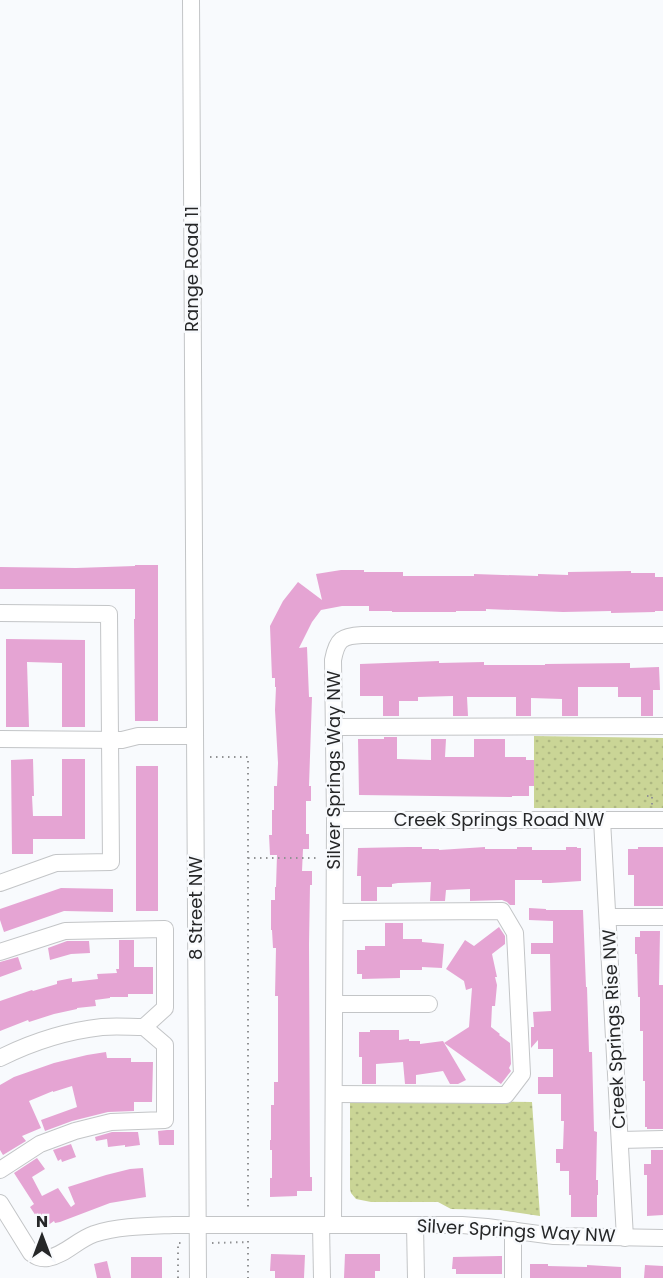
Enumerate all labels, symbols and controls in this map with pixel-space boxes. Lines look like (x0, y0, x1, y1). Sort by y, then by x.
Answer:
street label: Range Road 11 (179, 206, 204, 332)
street label: Silver Springs Way NW (321, 670, 346, 869)
street label: Creek Springs Road NW (394, 807, 605, 832)
street label: 8 Street NW (183, 856, 208, 960)
street label: Creek Springs Rise NW (596, 928, 631, 1129)
north arrow (12, 1206, 72, 1266)
text: N (36, 1210, 48, 1233)
street label: Silver Springs Way NW (416, 1213, 616, 1248)

